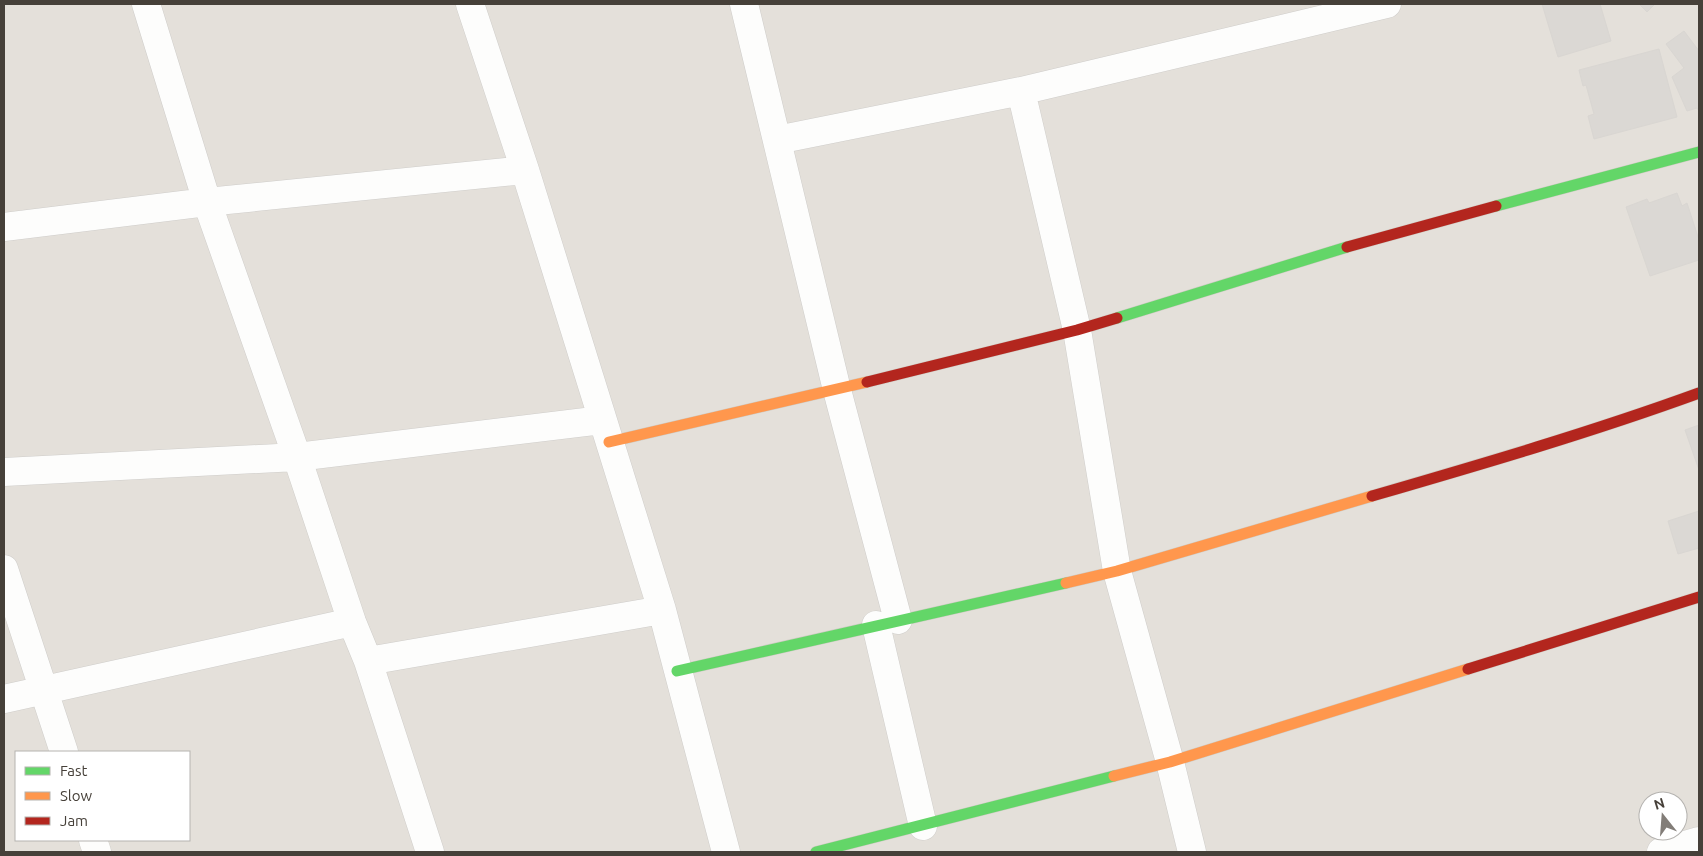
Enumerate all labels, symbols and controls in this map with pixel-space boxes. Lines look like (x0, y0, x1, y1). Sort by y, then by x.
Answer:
legend (15, 751, 190, 841)
text: Fast (60, 762, 88, 779)
text: Slow (60, 787, 93, 804)
north arrow (1638, 791, 1688, 841)
text: N (1652, 794, 1667, 813)
text: Jam (60, 812, 88, 829)

